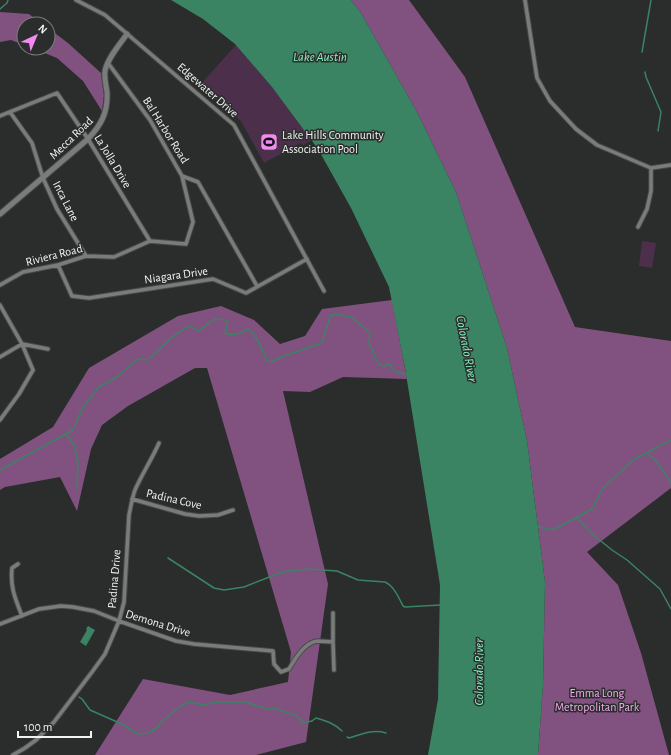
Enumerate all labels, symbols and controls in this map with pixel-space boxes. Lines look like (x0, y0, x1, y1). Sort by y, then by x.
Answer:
north arrow (16, 16, 56, 56)
text: N (36, 23, 49, 36)
water label: Lake Austin (293, 51, 347, 64)
street label: Edgewater Drive (175, 60, 241, 120)
street label: Bal Harbor Road (141, 95, 191, 165)
street label: Mecca Road (47, 114, 95, 162)
place label: Lake Hills Community Association Pool (282, 129, 384, 155)
street label: La Jolla Drive (92, 132, 134, 190)
sports icon: Lake Hills Community Association Pool (259, 132, 279, 152)
street label: Inca Lane (51, 179, 81, 223)
street label: Riviera Road (24, 242, 84, 268)
street label: Niagara Drive (143, 265, 209, 285)
water label: Colorado River (453, 315, 479, 384)
street label: Padina Cove (145, 487, 203, 511)
street label: Padina Drive (105, 549, 123, 609)
street label: Demona Drive (124, 607, 192, 639)
water label: Colorado River (473, 638, 486, 705)
park label: Emma Long Metropolitan Park (555, 687, 640, 713)
scale bar (18, 713, 91, 739)
text: 100 m (24, 721, 52, 733)

